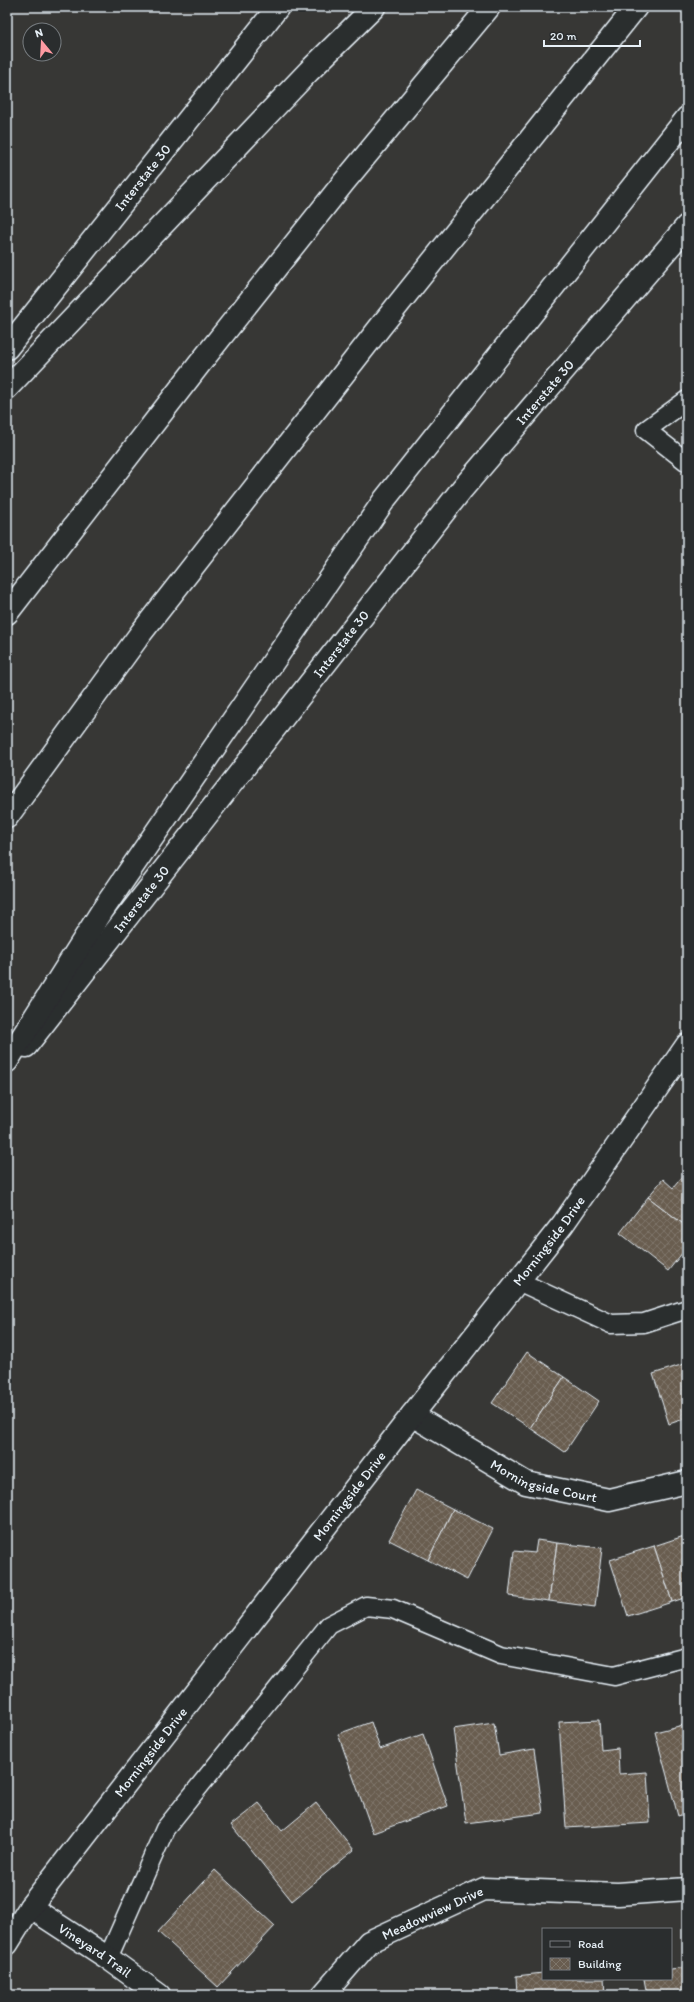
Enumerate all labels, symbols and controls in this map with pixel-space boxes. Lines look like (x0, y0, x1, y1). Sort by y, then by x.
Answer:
north arrow (22, 22, 62, 62)
scale bar (544, 22, 640, 48)
text: N (34, 26, 45, 40)
text: 20 m (550, 29, 577, 43)
street label: Interstate 30 (111, 141, 174, 214)
street label: Interstate 30 (512, 356, 578, 428)
street label: Interstate 30 (309, 607, 372, 681)
street label: Interstate 30 (110, 862, 173, 936)
street label: Morningside Drive (509, 1192, 589, 1289)
street label: Morningside Drive (309, 1448, 389, 1544)
street label: Morningside Court (488, 1455, 598, 1506)
street label: Morningside Drive (110, 1703, 191, 1800)
street label: Meadowview Drive (379, 1882, 486, 1943)
street label: Vineyard Trail (55, 1919, 135, 1981)
legend (542, 1928, 672, 1980)
text: Road (578, 1937, 604, 1951)
text: Building (578, 1957, 622, 1971)

